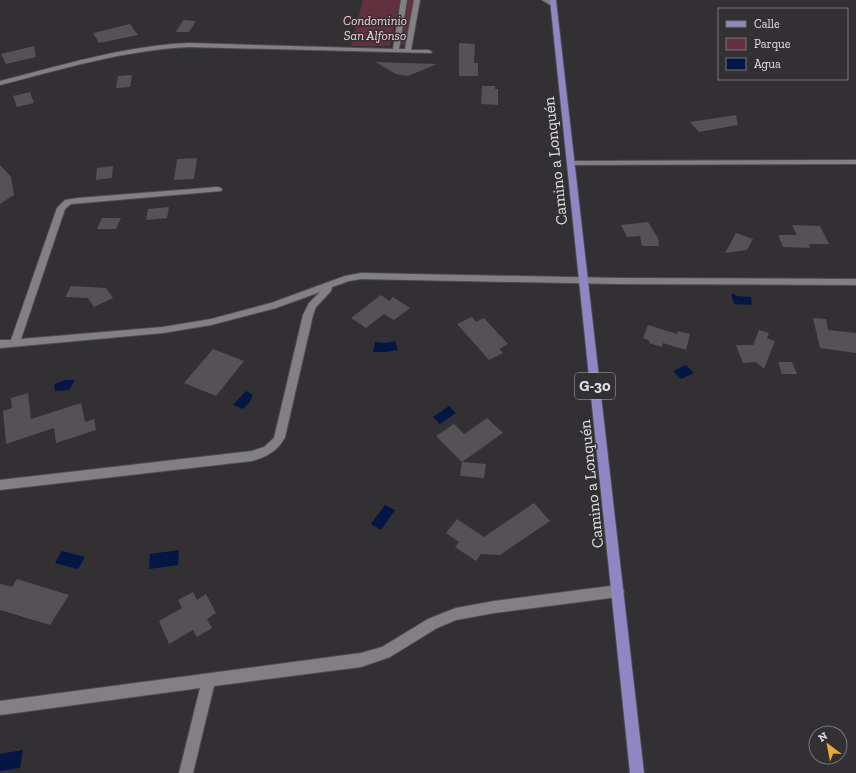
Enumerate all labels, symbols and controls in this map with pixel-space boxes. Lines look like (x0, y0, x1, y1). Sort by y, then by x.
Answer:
legend (718, 8, 848, 80)
park label: Condominio San Alfonso (343, 13, 407, 43)
text: Calle (754, 17, 780, 31)
text: Parque (754, 37, 791, 51)
text: Agua (754, 57, 781, 71)
street label: Camino a Lonquén (539, 95, 571, 226)
road number: G-30 (575, 373, 615, 399)
street label: Camino a Lonquén (575, 418, 607, 549)
north arrow (808, 725, 848, 765)
text: N (816, 729, 830, 745)

